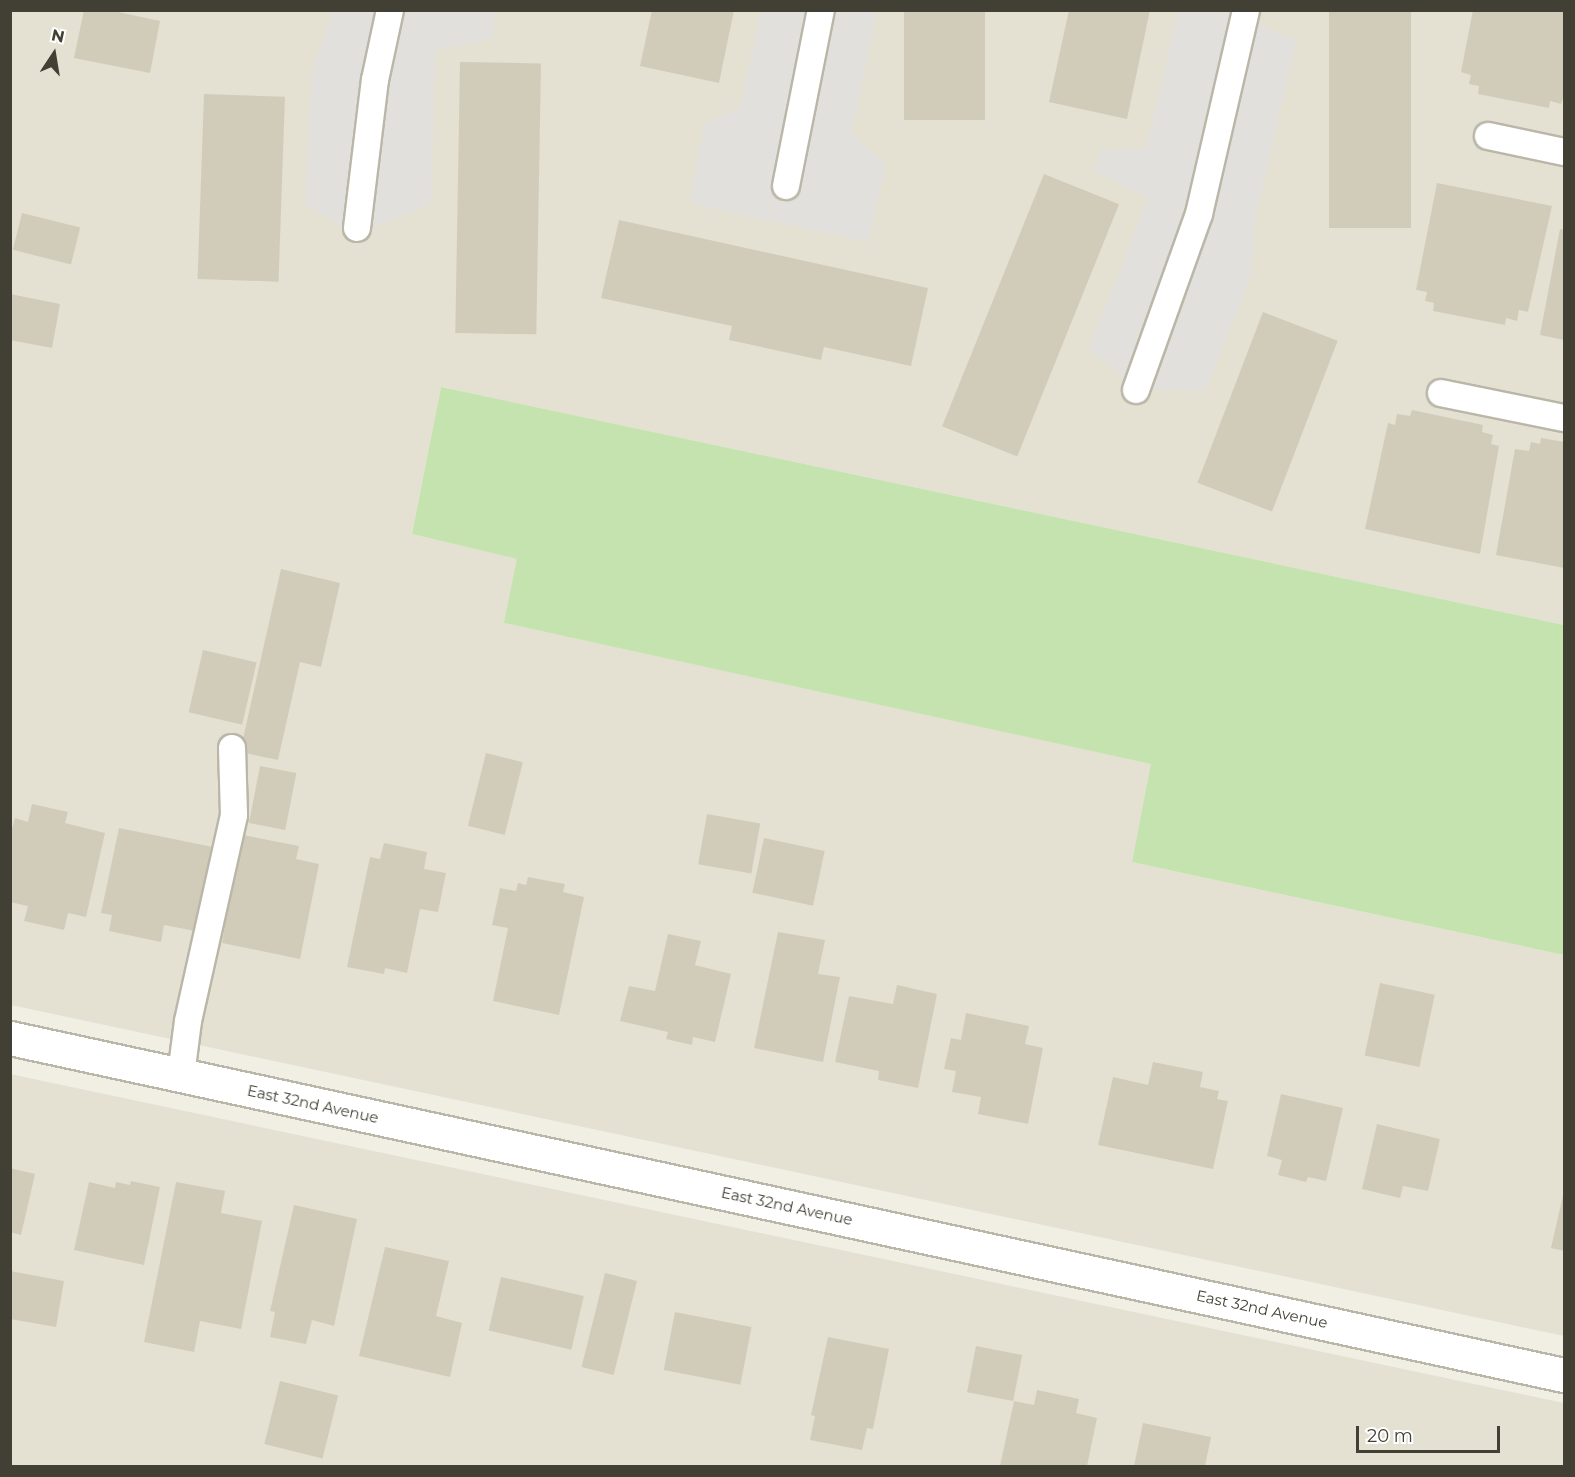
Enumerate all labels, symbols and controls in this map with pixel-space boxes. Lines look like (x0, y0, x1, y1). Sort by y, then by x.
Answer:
north arrow (24, 24, 84, 84)
text: N (50, 25, 66, 47)
street label: East 32nd Avenue (246, 1081, 380, 1127)
street label: East 32nd Avenue (720, 1183, 854, 1229)
street label: East 32nd Avenue (1195, 1286, 1329, 1332)
scale bar (1359, 1414, 1503, 1452)
text: 20 m (1367, 1425, 1413, 1447)

